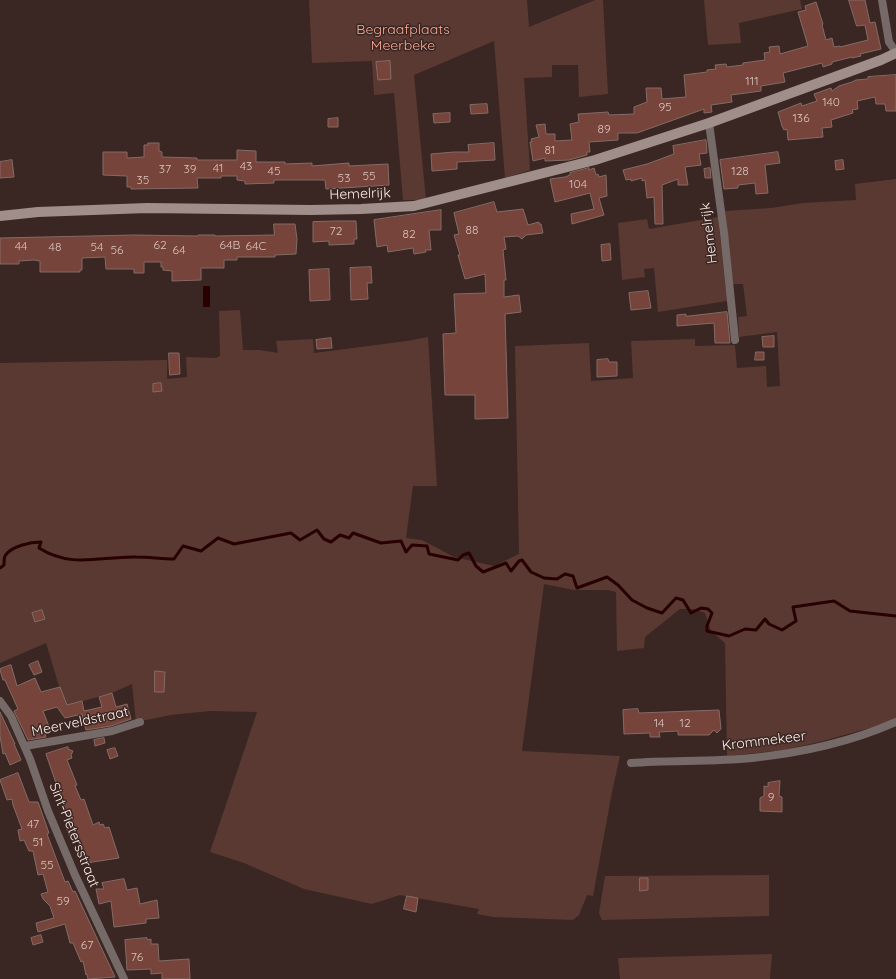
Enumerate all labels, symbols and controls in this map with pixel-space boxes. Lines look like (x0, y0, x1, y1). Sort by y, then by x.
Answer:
park label: Begraafplaats Meerbeke (356, 22, 450, 54)
house number: 111 (745, 74, 759, 88)
house number: 140 (822, 95, 840, 109)
house number: 95 (658, 100, 672, 114)
house number: 136 (792, 111, 810, 125)
house number: 89 (597, 122, 611, 136)
house number: 81 (545, 143, 555, 157)
house number: 43 (240, 159, 252, 173)
house number: 41 (213, 161, 223, 175)
house number: 37 (159, 162, 171, 176)
house number: 39 (184, 162, 196, 176)
house number: 45 (268, 164, 280, 178)
house number: 128 (731, 164, 749, 178)
house number: 55 (362, 169, 376, 183)
house number: 53 (338, 171, 350, 185)
house number: 35 (137, 173, 149, 187)
house number: 104 (569, 177, 587, 191)
street label: Hemelrijk (329, 185, 391, 203)
street label: Hemelrijk (697, 201, 721, 265)
house number: 88 (466, 223, 478, 237)
house number: 72 (330, 224, 342, 238)
house number: 82 (402, 227, 416, 241)
house number: 62 (153, 238, 167, 252)
house number: 64B (220, 238, 240, 252)
house number: 44 (15, 239, 27, 253)
house number: 64C (246, 239, 266, 253)
house number: 48 (49, 240, 61, 254)
house number: 54 (91, 240, 103, 254)
house number: 56 (111, 243, 123, 257)
house number: 64 (173, 243, 185, 257)
street label: Meerveldstraat (30, 704, 130, 740)
house number: 14 (654, 716, 664, 730)
house number: 12 (679, 716, 691, 730)
street label: Krommekeer (721, 728, 807, 754)
street label: Sint-Pietersstraat (45, 780, 103, 890)
house number: 9 (768, 790, 774, 804)
house number: 47 (27, 817, 39, 831)
house number: 51 (33, 835, 43, 849)
house number: 55 (40, 858, 54, 872)
house number: 59 (56, 894, 70, 908)
house number: 67 (81, 938, 93, 952)
house number: 76 (131, 950, 143, 964)

